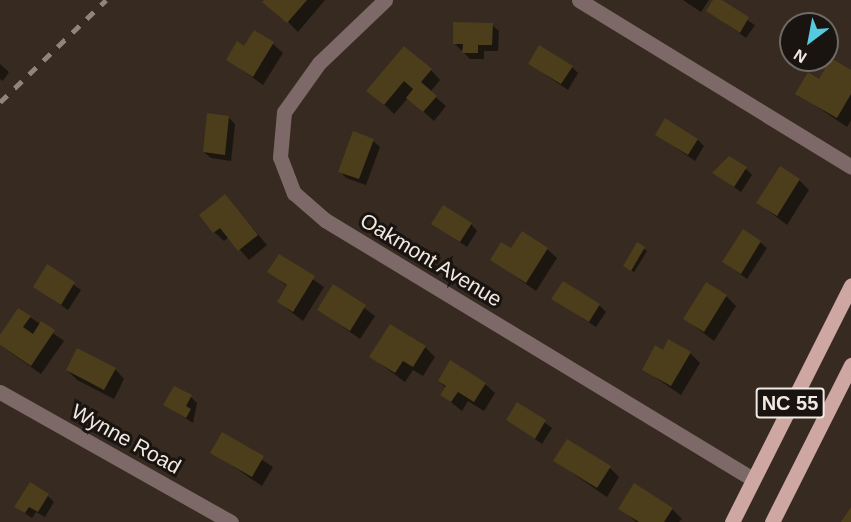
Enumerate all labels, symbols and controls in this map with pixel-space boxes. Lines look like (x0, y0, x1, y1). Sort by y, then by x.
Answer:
north arrow (779, 12, 839, 72)
text: N (791, 46, 810, 66)
street label: Oakmont Avenue (355, 208, 507, 312)
road number: NC 55 (756, 386, 824, 420)
street label: Wynne Road (67, 399, 185, 479)

